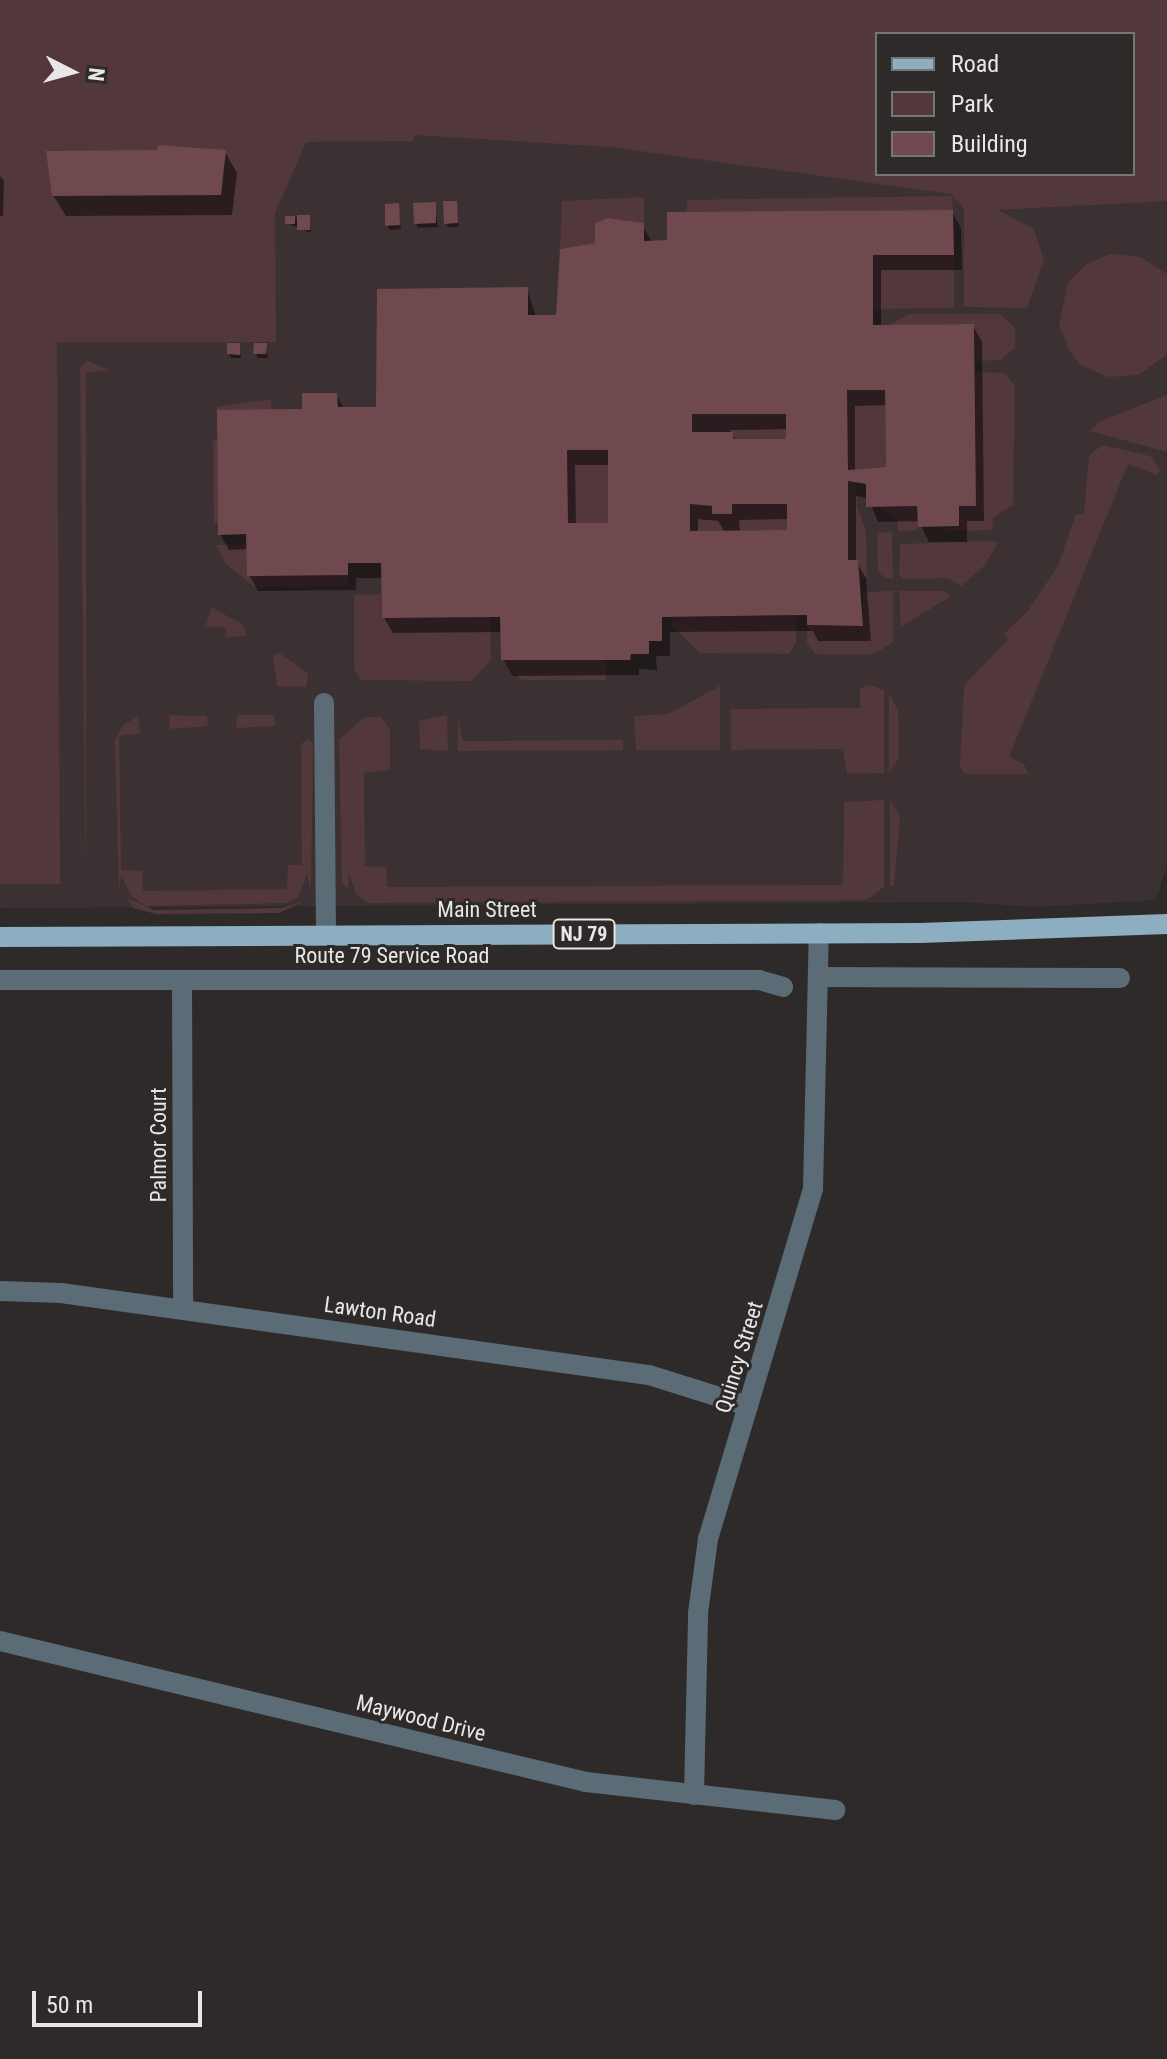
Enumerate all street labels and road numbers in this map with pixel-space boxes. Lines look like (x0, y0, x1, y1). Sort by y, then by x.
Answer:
street label: Main Street (437, 897, 537, 923)
road number: NJ 79 (552, 918, 616, 950)
street label: Route 79 Service Road (295, 943, 489, 969)
street label: Palmor Court (146, 1088, 172, 1202)
street label: Lawton Road (322, 1291, 438, 1333)
street label: Quincy Street (709, 1298, 769, 1416)
street label: Maywood Drive (354, 1689, 488, 1747)

